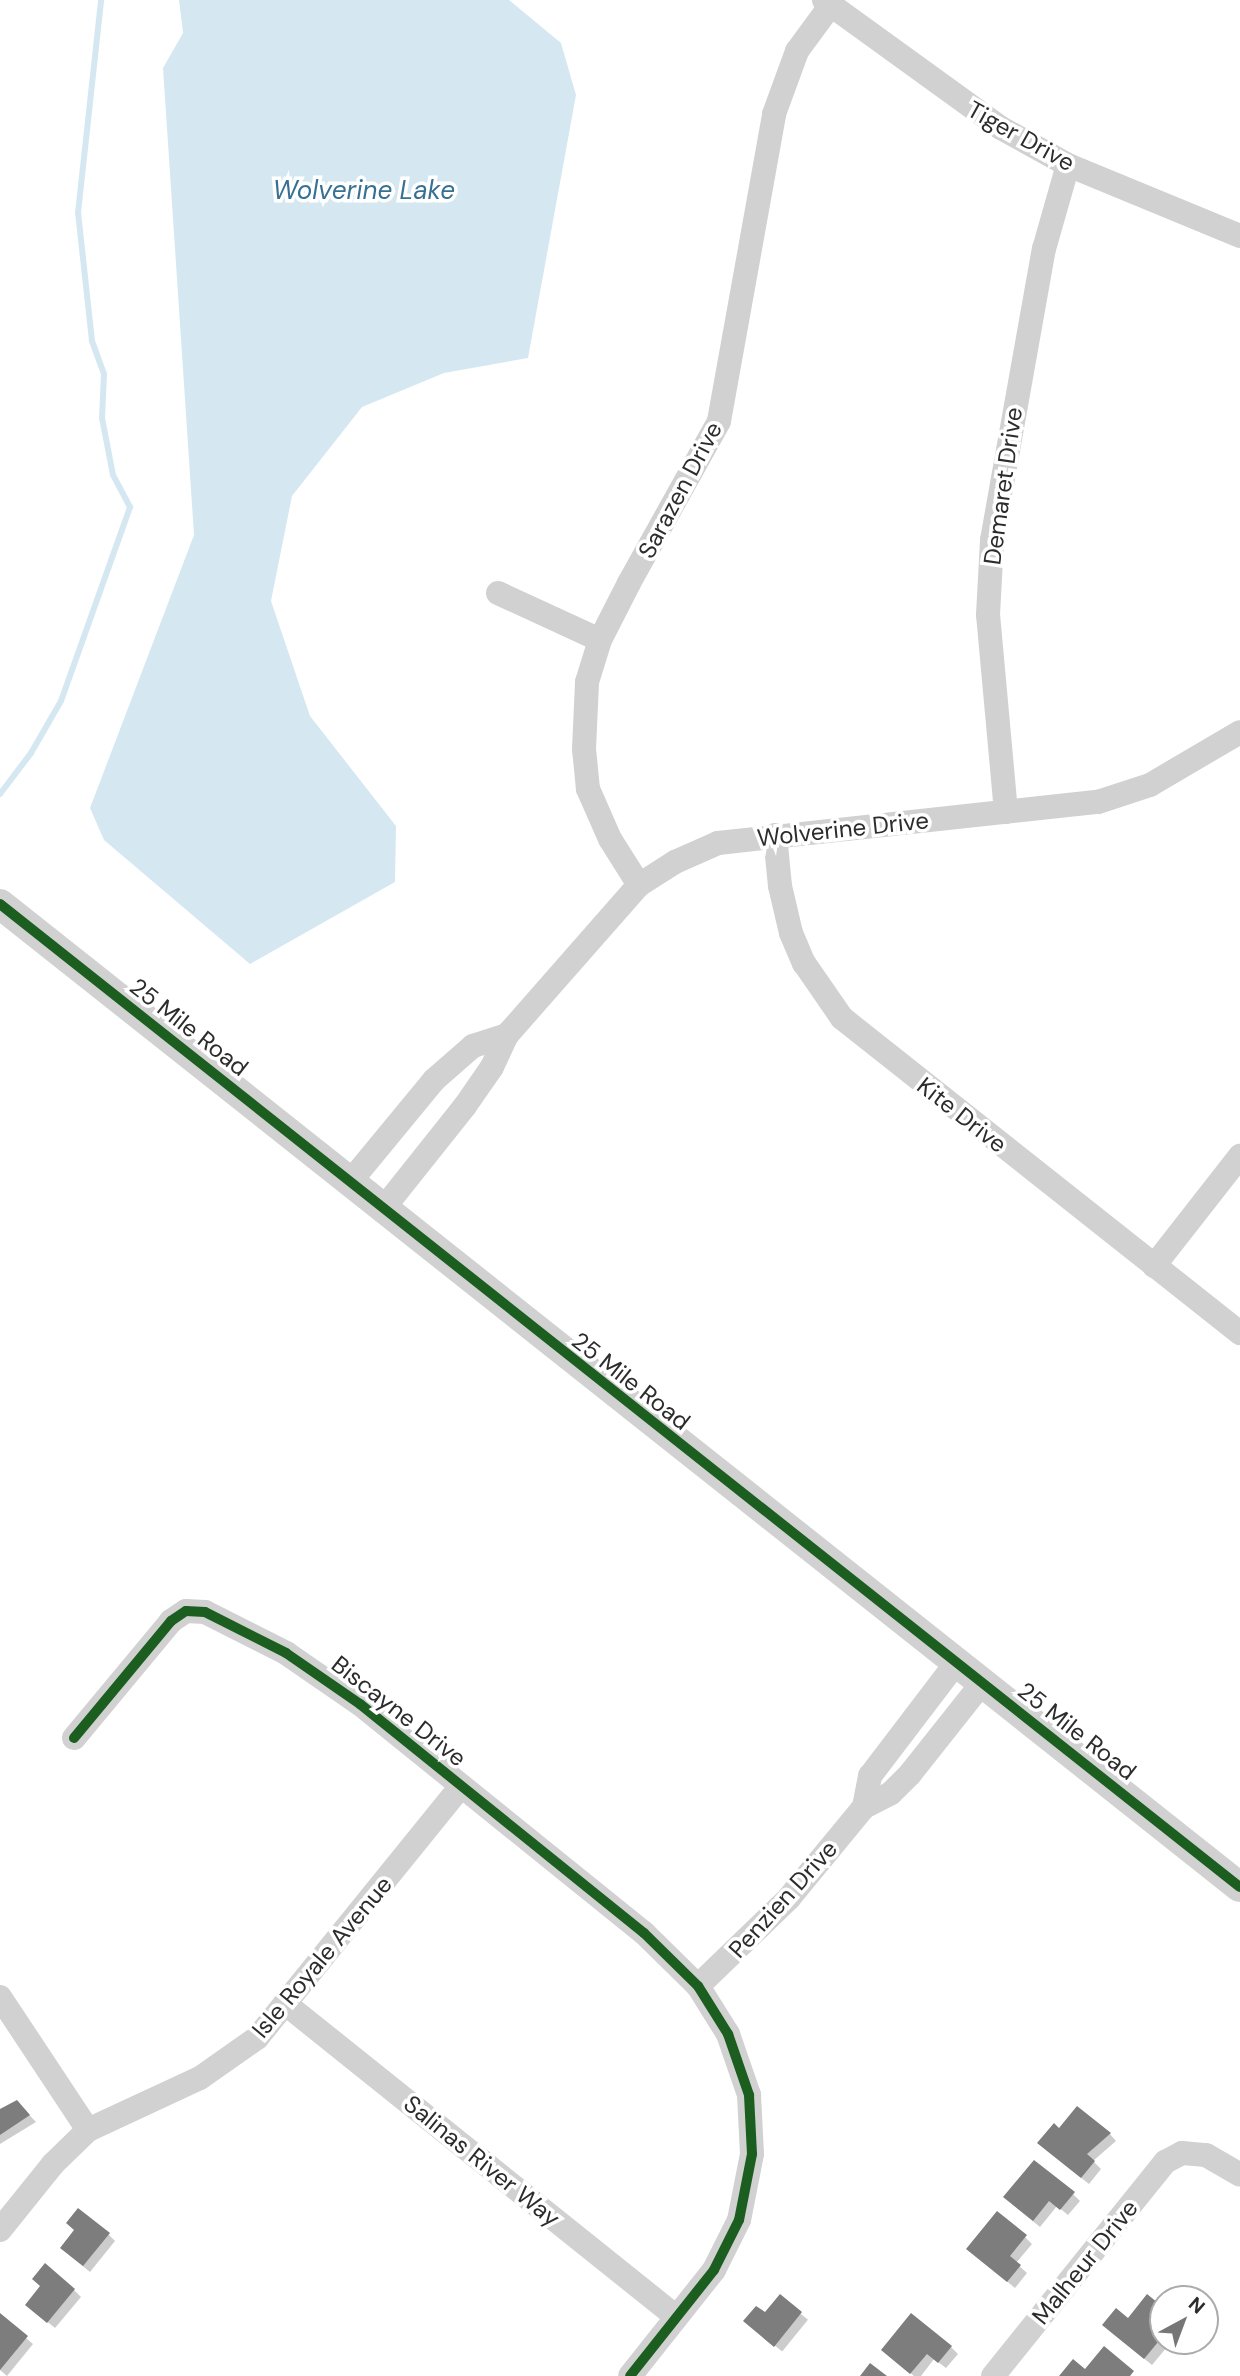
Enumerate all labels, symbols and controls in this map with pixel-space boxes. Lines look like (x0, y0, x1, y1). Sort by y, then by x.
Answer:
street label: Tiger Drive (962, 95, 1080, 177)
water label: Wolverine Lake (273, 175, 455, 207)
street label: Demaret Drive (978, 405, 1028, 567)
street label: Sarazen Drive (632, 417, 728, 563)
street label: Wolverine Drive (756, 806, 930, 852)
street label: 25 Mile Road (124, 972, 254, 1082)
street label: Kite Drive (911, 1071, 1013, 1159)
street label: 25 Mile Road (566, 1326, 696, 1436)
street label: Biscayne Drive (326, 1650, 472, 1772)
street label: 25 Mile Road (1012, 1676, 1142, 1786)
street label: Penzien Drive (723, 1834, 843, 1964)
street label: Isle Royale Avenue (246, 1870, 398, 2044)
street label: Salinas River Way (398, 2089, 566, 2233)
street label: Malheur Drive (1026, 2194, 1144, 2330)
north arrow (1149, 2285, 1219, 2355)
text: N (1183, 2291, 1210, 2319)

